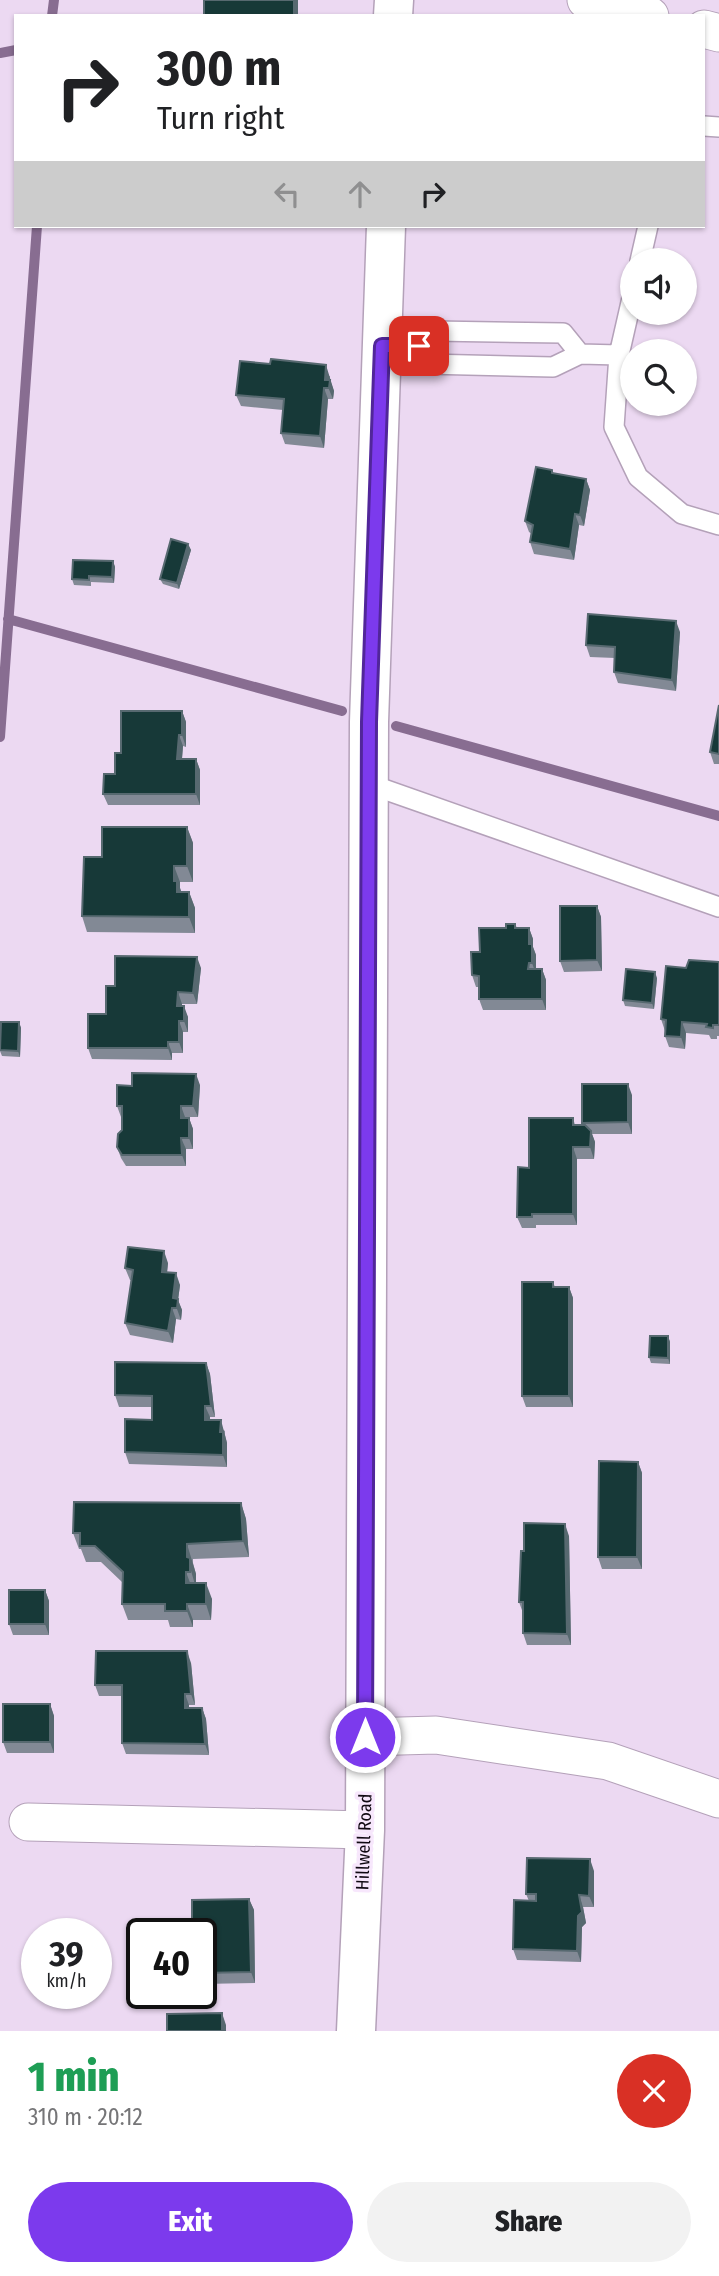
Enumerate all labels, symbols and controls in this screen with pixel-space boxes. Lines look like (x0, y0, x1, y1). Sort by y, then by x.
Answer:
text: 300 m (157, 39, 281, 98)
icon: right (42, 42, 133, 133)
text: Turn right (157, 99, 284, 137)
icon: left (268, 175, 306, 213)
icon: ahead (341, 175, 379, 213)
icon: right (414, 175, 452, 213)
map controls (620, 248, 697, 416)
button: sound (620, 248, 697, 325)
pin (389, 316, 449, 376)
icon: arrive (400, 327, 438, 365)
button: search (620, 339, 697, 416)
position arrow (328, 1700, 402, 1774)
street label: Hillwell Road (351, 1793, 377, 1891)
speed limit sign: 40 (126, 1918, 217, 2009)
text: 39 (49, 1933, 84, 1975)
text: km/h (46, 1970, 87, 1992)
text: 1 min (28, 2052, 119, 2102)
button: close (617, 2054, 691, 2128)
text: 310 m · 20:12 (28, 2103, 143, 2131)
button: Exit (28, 2182, 353, 2262)
button: Share (367, 2182, 691, 2262)

